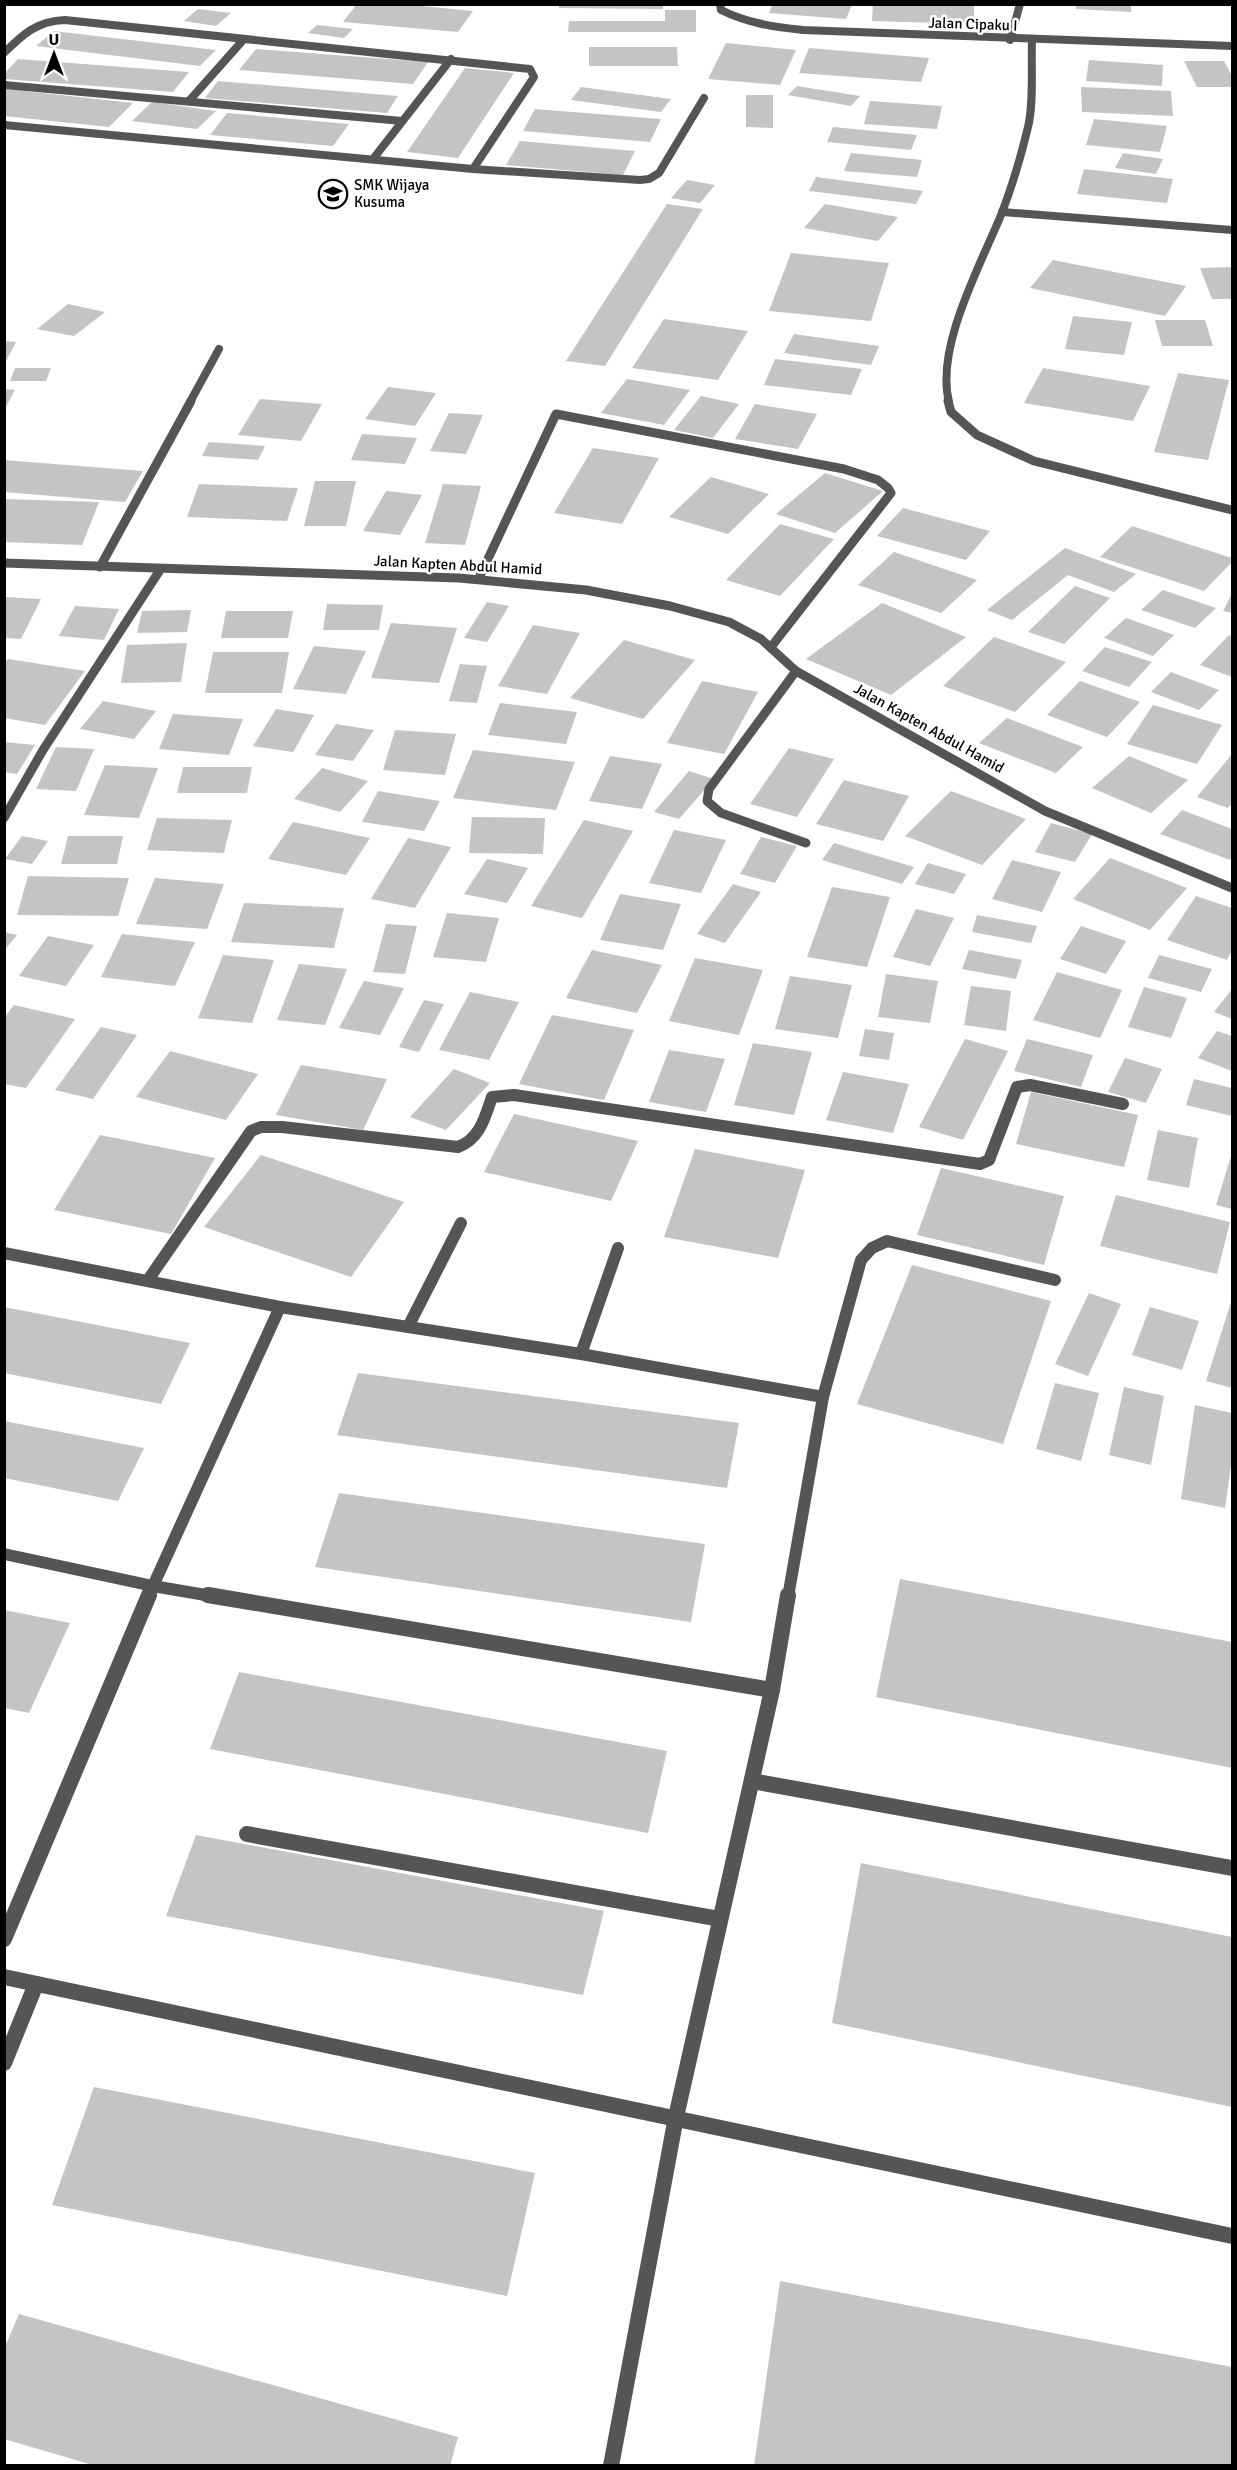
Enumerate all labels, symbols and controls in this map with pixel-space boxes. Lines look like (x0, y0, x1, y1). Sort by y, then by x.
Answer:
street label: Jalan Cipaku I (928, 13, 1018, 35)
north arrow (24, 24, 84, 84)
text: U (49, 30, 59, 50)
place label: SMK Wijaya Kusuma (354, 176, 429, 211)
school or university icon: SMK Wijaya Kusuma (317, 178, 349, 210)
street label: Jalan Kapten Abdul Hamid (373, 552, 543, 578)
street label: Jalan Kapten Abdul Hamid (851, 679, 1007, 777)

